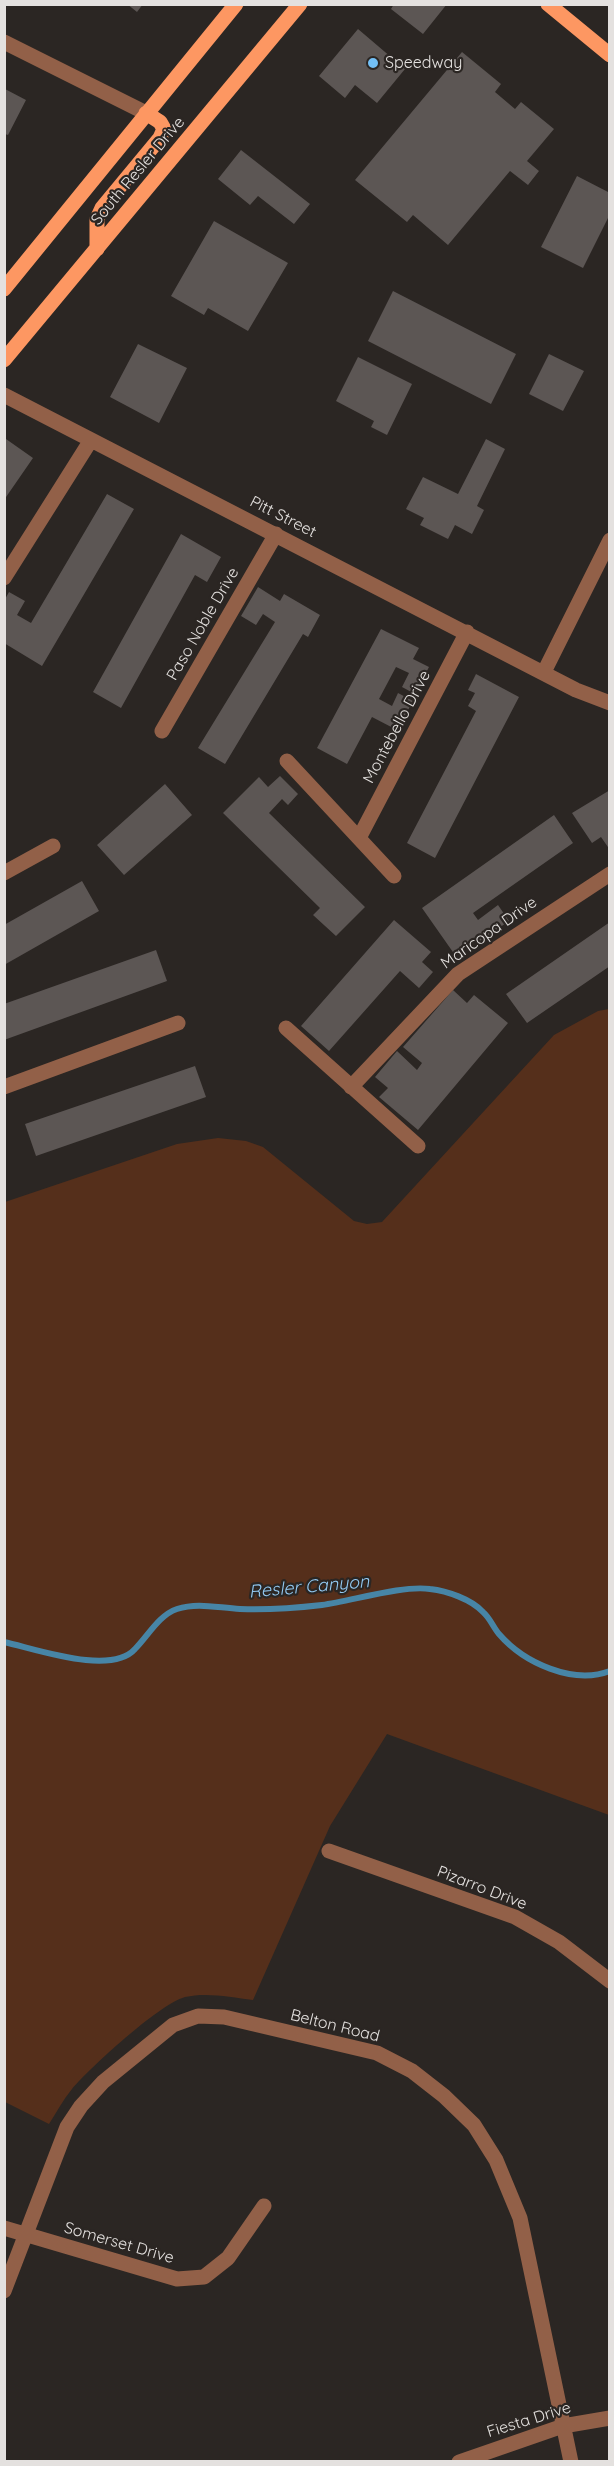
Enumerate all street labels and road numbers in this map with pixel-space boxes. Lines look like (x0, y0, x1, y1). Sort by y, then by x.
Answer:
street label: South Resler Drive (87, 113, 189, 229)
street label: Pitt Street (247, 492, 319, 542)
street label: Paso Noble Drive (163, 564, 243, 684)
street label: Montebello Drive (359, 667, 435, 787)
street label: Maricopa Drive (437, 893, 541, 973)
street label: Pizarro Drive (434, 1862, 530, 1914)
street label: Belton Road (288, 2006, 382, 2046)
street label: Somerset Drive (62, 2218, 176, 2268)
street label: Fiesta Drive (485, 2398, 573, 2442)

